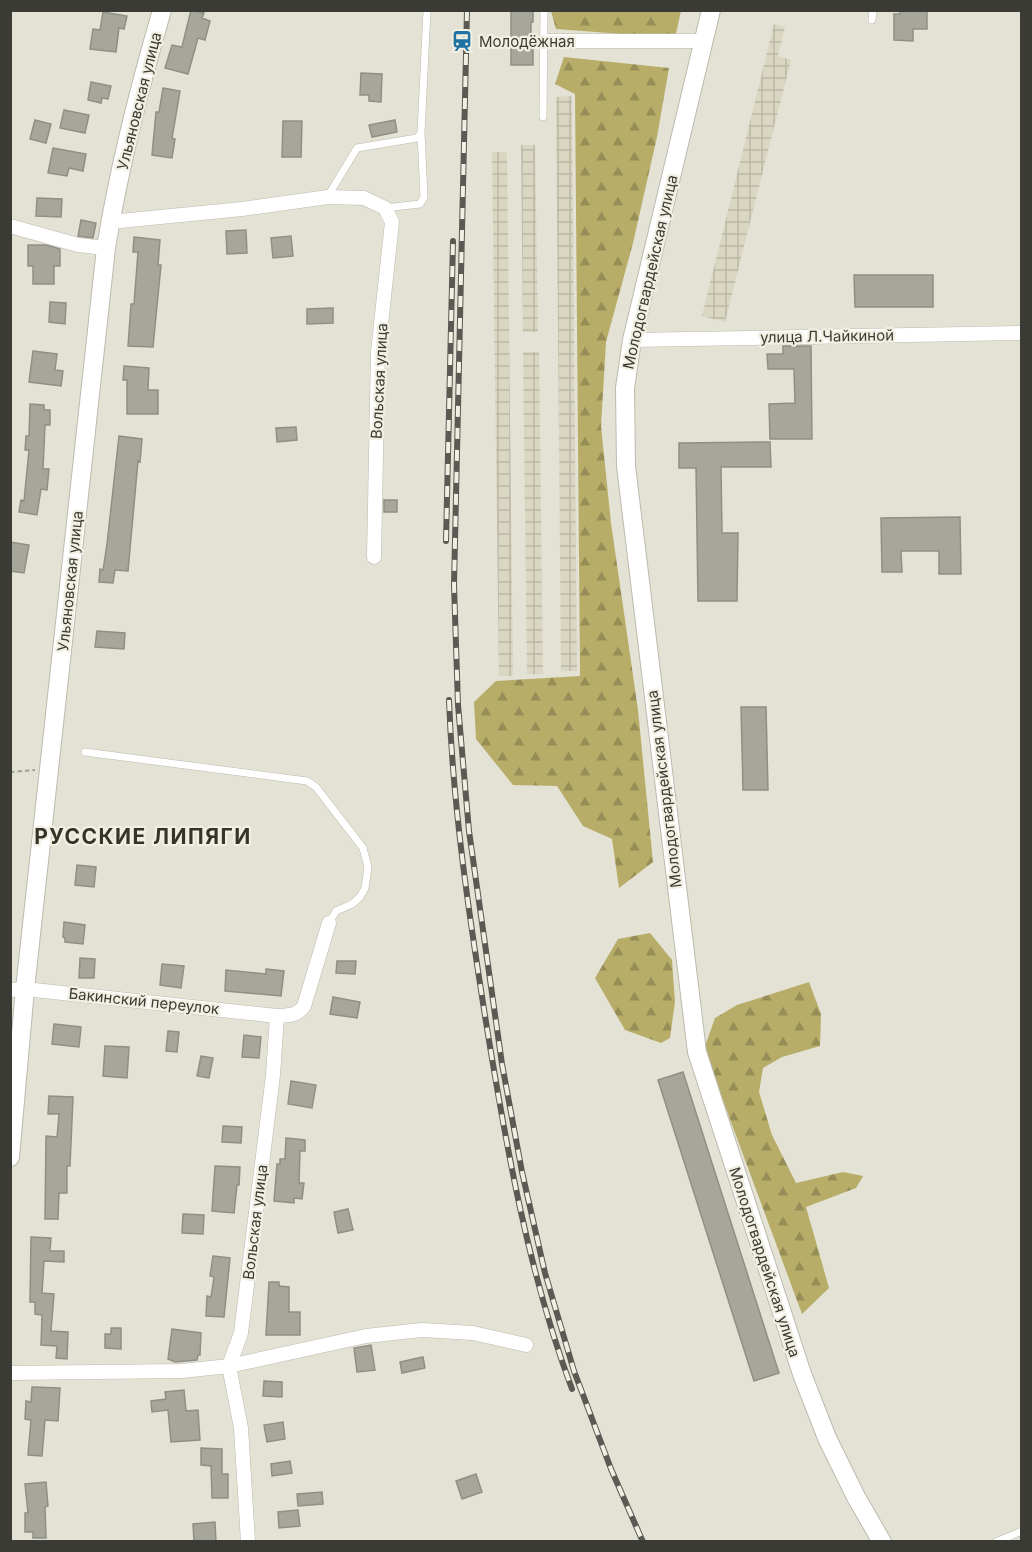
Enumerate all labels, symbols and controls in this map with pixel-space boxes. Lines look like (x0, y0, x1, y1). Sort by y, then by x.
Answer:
station icon: Молодёжная (450, 29, 474, 53)
street label: Ульяновская улица (113, 30, 165, 172)
place label: Молодёжная (479, 32, 575, 51)
street label: Молодогвардейская улица (618, 173, 682, 371)
street label: Вольская улица (366, 323, 392, 439)
street label: улица Л.Чайкиной (760, 325, 894, 347)
street label: Ульяновская улица (53, 510, 87, 652)
street label: Молодогвардейская улица (642, 689, 686, 889)
district label: РУССКИЕ ЛИПЯГИ (34, 824, 252, 849)
street label: Бакинский переулок (68, 984, 220, 1018)
street label: Вольская улица (238, 1163, 272, 1281)
street label: Молодогвардейская улица (725, 1165, 805, 1359)

